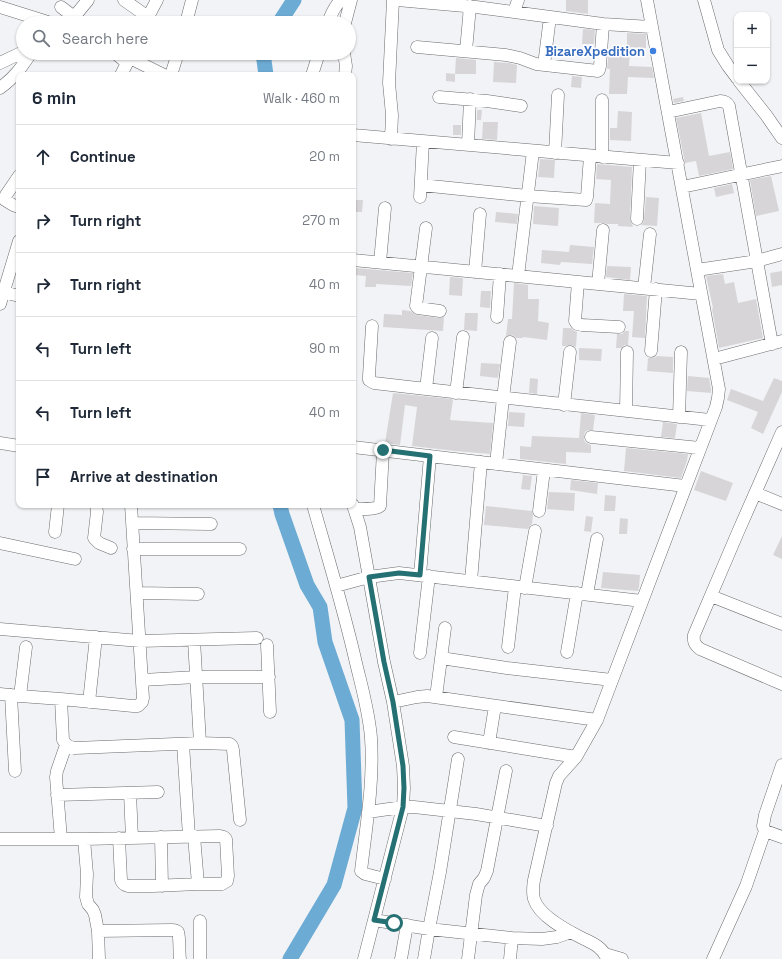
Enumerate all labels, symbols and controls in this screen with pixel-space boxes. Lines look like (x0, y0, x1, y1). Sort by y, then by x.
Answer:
map controls (734, 12, 770, 84)
button: + (734, 12, 770, 48)
search box (16, 16, 356, 60)
icon: search (30, 27, 52, 49)
text: Search here (62, 29, 148, 48)
place label: BizareXpedition (545, 43, 645, 60)
marker: BizareXpedition (648, 46, 658, 56)
button: − (734, 48, 770, 84)
text: 6 min (32, 87, 76, 109)
text: Walk · 460 m (263, 90, 340, 107)
icon: ahead (32, 146, 54, 168)
text: Continue (70, 147, 136, 166)
text: 20 m (309, 148, 340, 165)
icon: right (32, 210, 54, 232)
text: Turn right (70, 211, 141, 230)
text: 270 m (302, 212, 340, 229)
icon: right (32, 274, 54, 296)
text: Turn right (70, 275, 141, 294)
text: 40 m (309, 276, 340, 293)
icon: left (32, 338, 54, 360)
text: Turn left (70, 339, 132, 358)
text: 90 m (309, 340, 340, 357)
icon: left (32, 402, 54, 424)
text: Turn left (70, 403, 132, 422)
text: 40 m (309, 404, 340, 421)
route end (374, 441, 392, 459)
icon: arrive (32, 466, 54, 488)
text: Arrive at destination (70, 467, 218, 486)
route start (385, 914, 403, 932)

